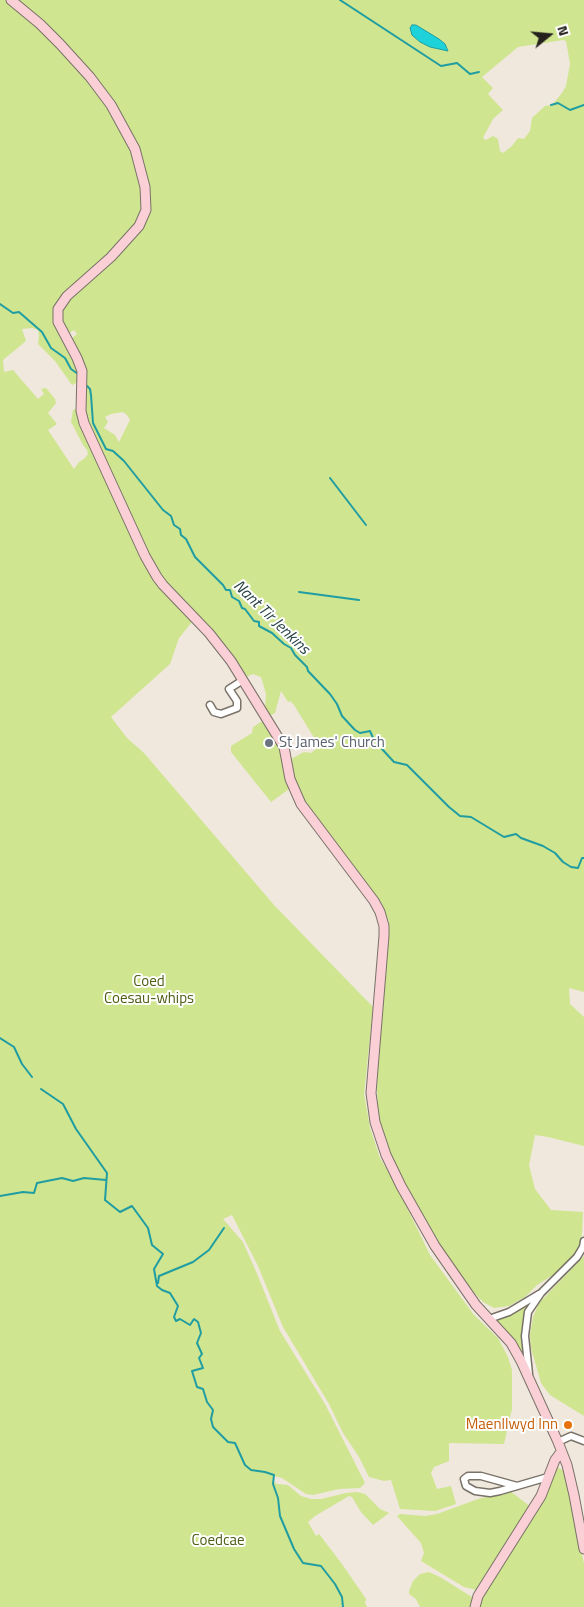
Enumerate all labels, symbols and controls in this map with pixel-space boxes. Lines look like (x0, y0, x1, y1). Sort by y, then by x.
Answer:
north arrow (524, 10, 574, 60)
text: N (552, 23, 575, 38)
water label: Nant Tir Jenkins (229, 577, 313, 659)
place label: St James' Church (279, 734, 385, 752)
marker: St James' Church (263, 737, 275, 749)
park label: Coed Coesau-whips (104, 973, 194, 1008)
place label: Maenllwyd Inn (466, 1416, 558, 1434)
marker: Maenllwyd Inn (562, 1419, 574, 1431)
park label: Coedcae (191, 1532, 245, 1550)

